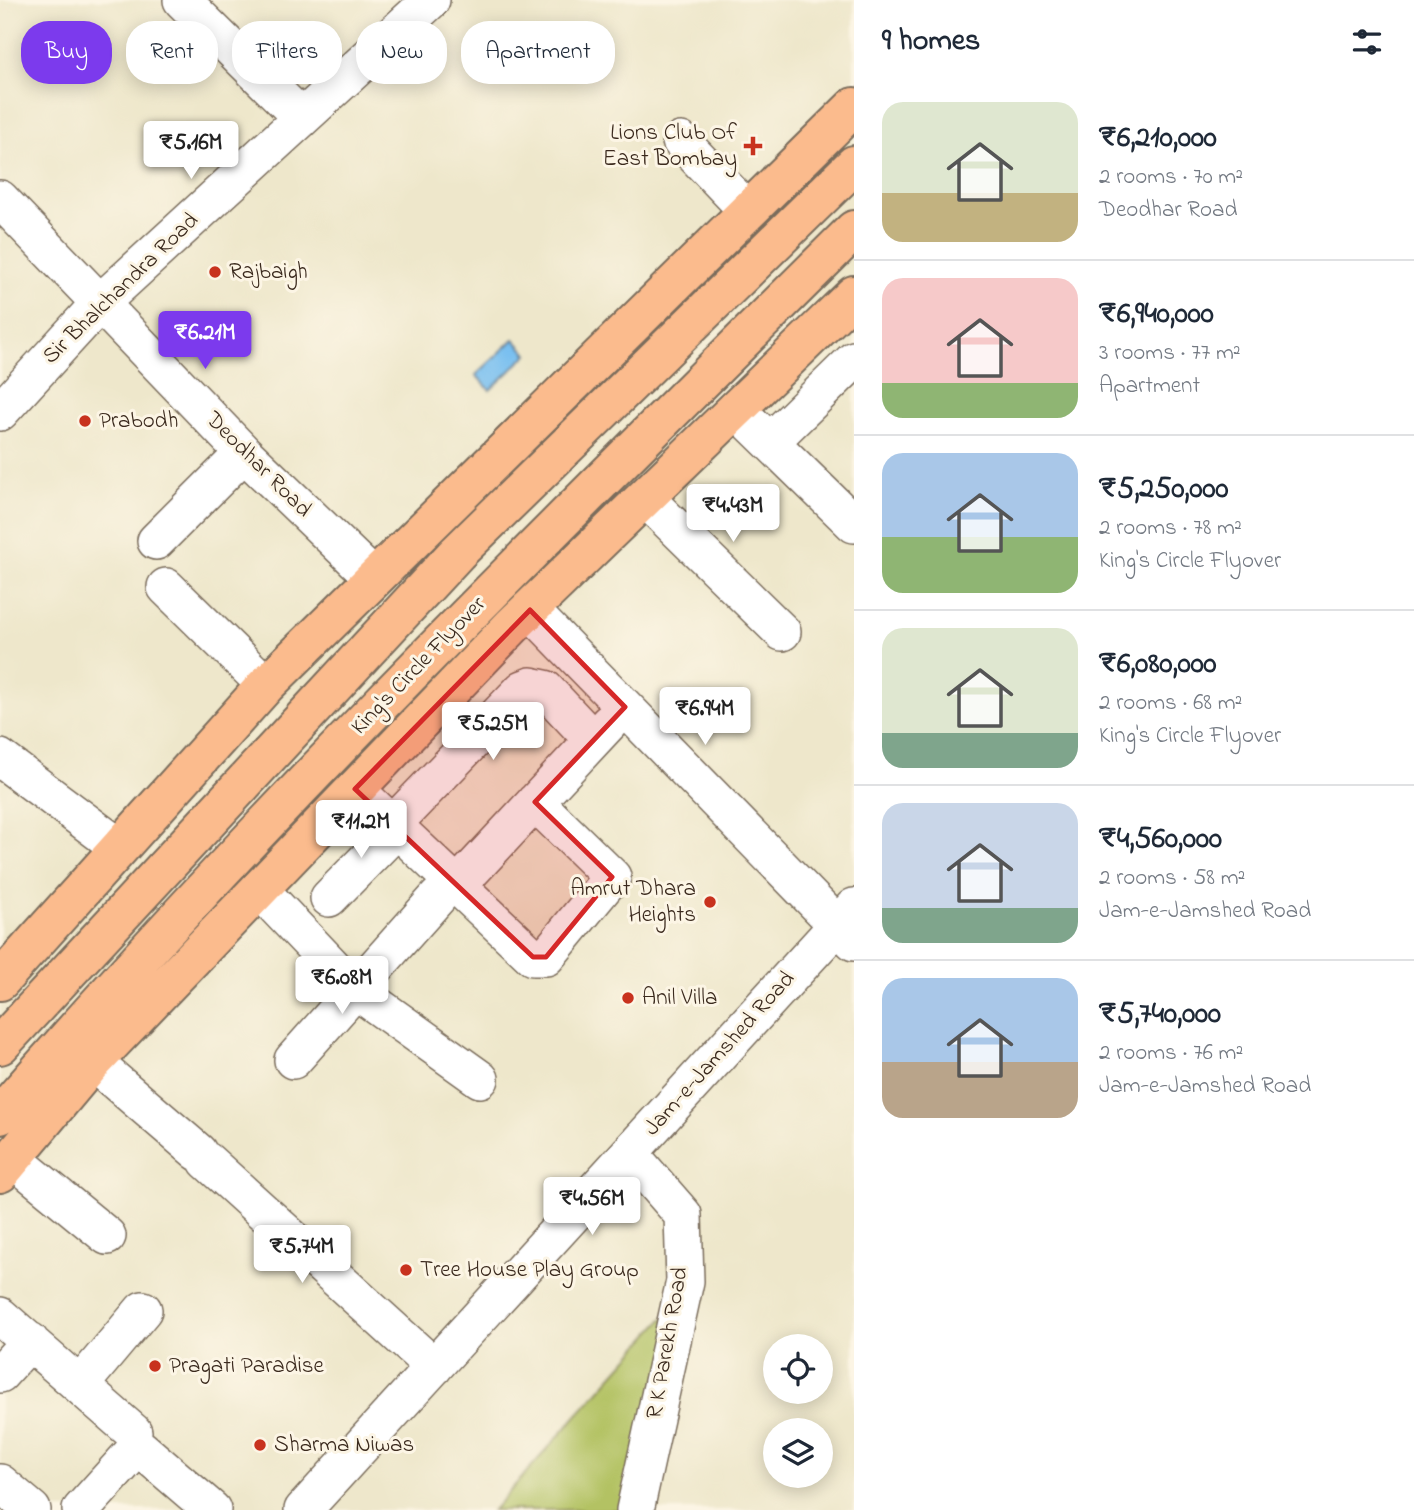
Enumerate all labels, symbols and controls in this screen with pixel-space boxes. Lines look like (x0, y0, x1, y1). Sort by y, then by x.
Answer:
text: 9 homes (882, 20, 980, 64)
chip: Buy (21, 21, 112, 84)
chip: Rent (126, 21, 218, 84)
chip: Filters (232, 21, 342, 84)
chip: New (356, 21, 447, 84)
chip: Apartment (461, 21, 615, 84)
icon: filters (1348, 23, 1386, 61)
place label: Lions Club Of East Bombay (603, 117, 737, 178)
text: ₹6,210,000 (1099, 117, 1217, 161)
pin: ₹5.16M (134, 122, 248, 181)
text: ₹5.16M (159, 127, 223, 160)
icon: home (938, 130, 1022, 214)
marker: Lions Club Of East Bombay (743, 136, 763, 156)
text: 2 rooms · 70 m² (1099, 161, 1243, 194)
text: Deodhar Road (1099, 194, 1237, 227)
street label: Sir Bhalchandra Road (35, 205, 207, 373)
place label: Rajbaigh (229, 256, 308, 290)
marker: Rajbaigh (207, 264, 223, 280)
text: ₹6,940,000 (1099, 293, 1214, 337)
icon: home (938, 306, 1022, 390)
pin: ₹6.21M (148, 312, 262, 371)
text: ₹6.21M (174, 317, 236, 350)
text: 3 rooms · 77 m² (1099, 337, 1241, 370)
text: Apartment (1099, 370, 1200, 403)
street label: Deodhar Road (197, 404, 319, 526)
place label: Prabodh (99, 405, 178, 438)
marker: Prabodh (77, 413, 93, 429)
text: ₹5,250,000 (1099, 468, 1228, 512)
icon: home (938, 481, 1022, 565)
pin: ₹4.43M (676, 484, 790, 544)
text: ₹4.43M (703, 490, 763, 523)
text: 2 rooms · 78 m² (1099, 512, 1242, 545)
text: King's Circle Flyover (1099, 545, 1281, 578)
street label: King's Circle Flyover (344, 588, 496, 744)
text: ₹6,080,000 (1099, 643, 1217, 687)
icon: home (938, 656, 1022, 740)
text: 2 rooms · 68 m² (1099, 687, 1242, 720)
pin: ₹6.94M (648, 688, 762, 747)
text: ₹6.94M (676, 693, 734, 726)
pin: ₹5.25M (436, 702, 550, 762)
text: ₹5.25M (458, 708, 528, 741)
text: King's Circle Flyover (1099, 720, 1281, 753)
pin: ₹11.2M (304, 800, 418, 860)
text: ₹11.2M (332, 806, 390, 839)
text: ₹4,560,000 (1099, 818, 1222, 862)
icon: home (938, 831, 1022, 915)
text: 2 rooms · 58 m² (1099, 862, 1245, 895)
place label: Amrut Dhara Heights (571, 873, 696, 933)
marker: Amrut Dhara Heights (702, 894, 718, 910)
text: Jam-e-Jamshed Road (1099, 895, 1311, 928)
pin: ₹6.08M (285, 956, 399, 1016)
text: ₹6.08M (311, 962, 373, 995)
street label: Jam-e-Jamshed Road (637, 964, 803, 1144)
place label: Anil Villa (642, 982, 718, 1015)
marker: Anil Villa (620, 990, 636, 1006)
text: ₹5,740,000 (1099, 993, 1221, 1037)
icon: home (938, 1006, 1022, 1090)
text: 2 rooms · 76 m² (1099, 1037, 1243, 1070)
text: Jam-e-Jamshed Road (1099, 1070, 1311, 1103)
pin: ₹4.56M (535, 1178, 649, 1237)
text: ₹4.56M (559, 1183, 625, 1216)
pin: ₹5.74M (245, 1226, 359, 1285)
text: ₹5.74M (270, 1231, 334, 1264)
place label: Tree House Play Group (420, 1254, 639, 1289)
marker: Tree House Play Group (398, 1262, 414, 1278)
street label: R K Parekh Road (638, 1264, 698, 1422)
map controls (763, 1334, 833, 1488)
button: locate (763, 1334, 833, 1404)
place label: Pragati Paradise (169, 1350, 325, 1384)
marker: Pragati Paradise (147, 1358, 163, 1374)
button: layers (763, 1418, 833, 1488)
place label: Sharma Niwas (274, 1429, 414, 1462)
marker: Sharma Niwas (252, 1437, 268, 1453)

